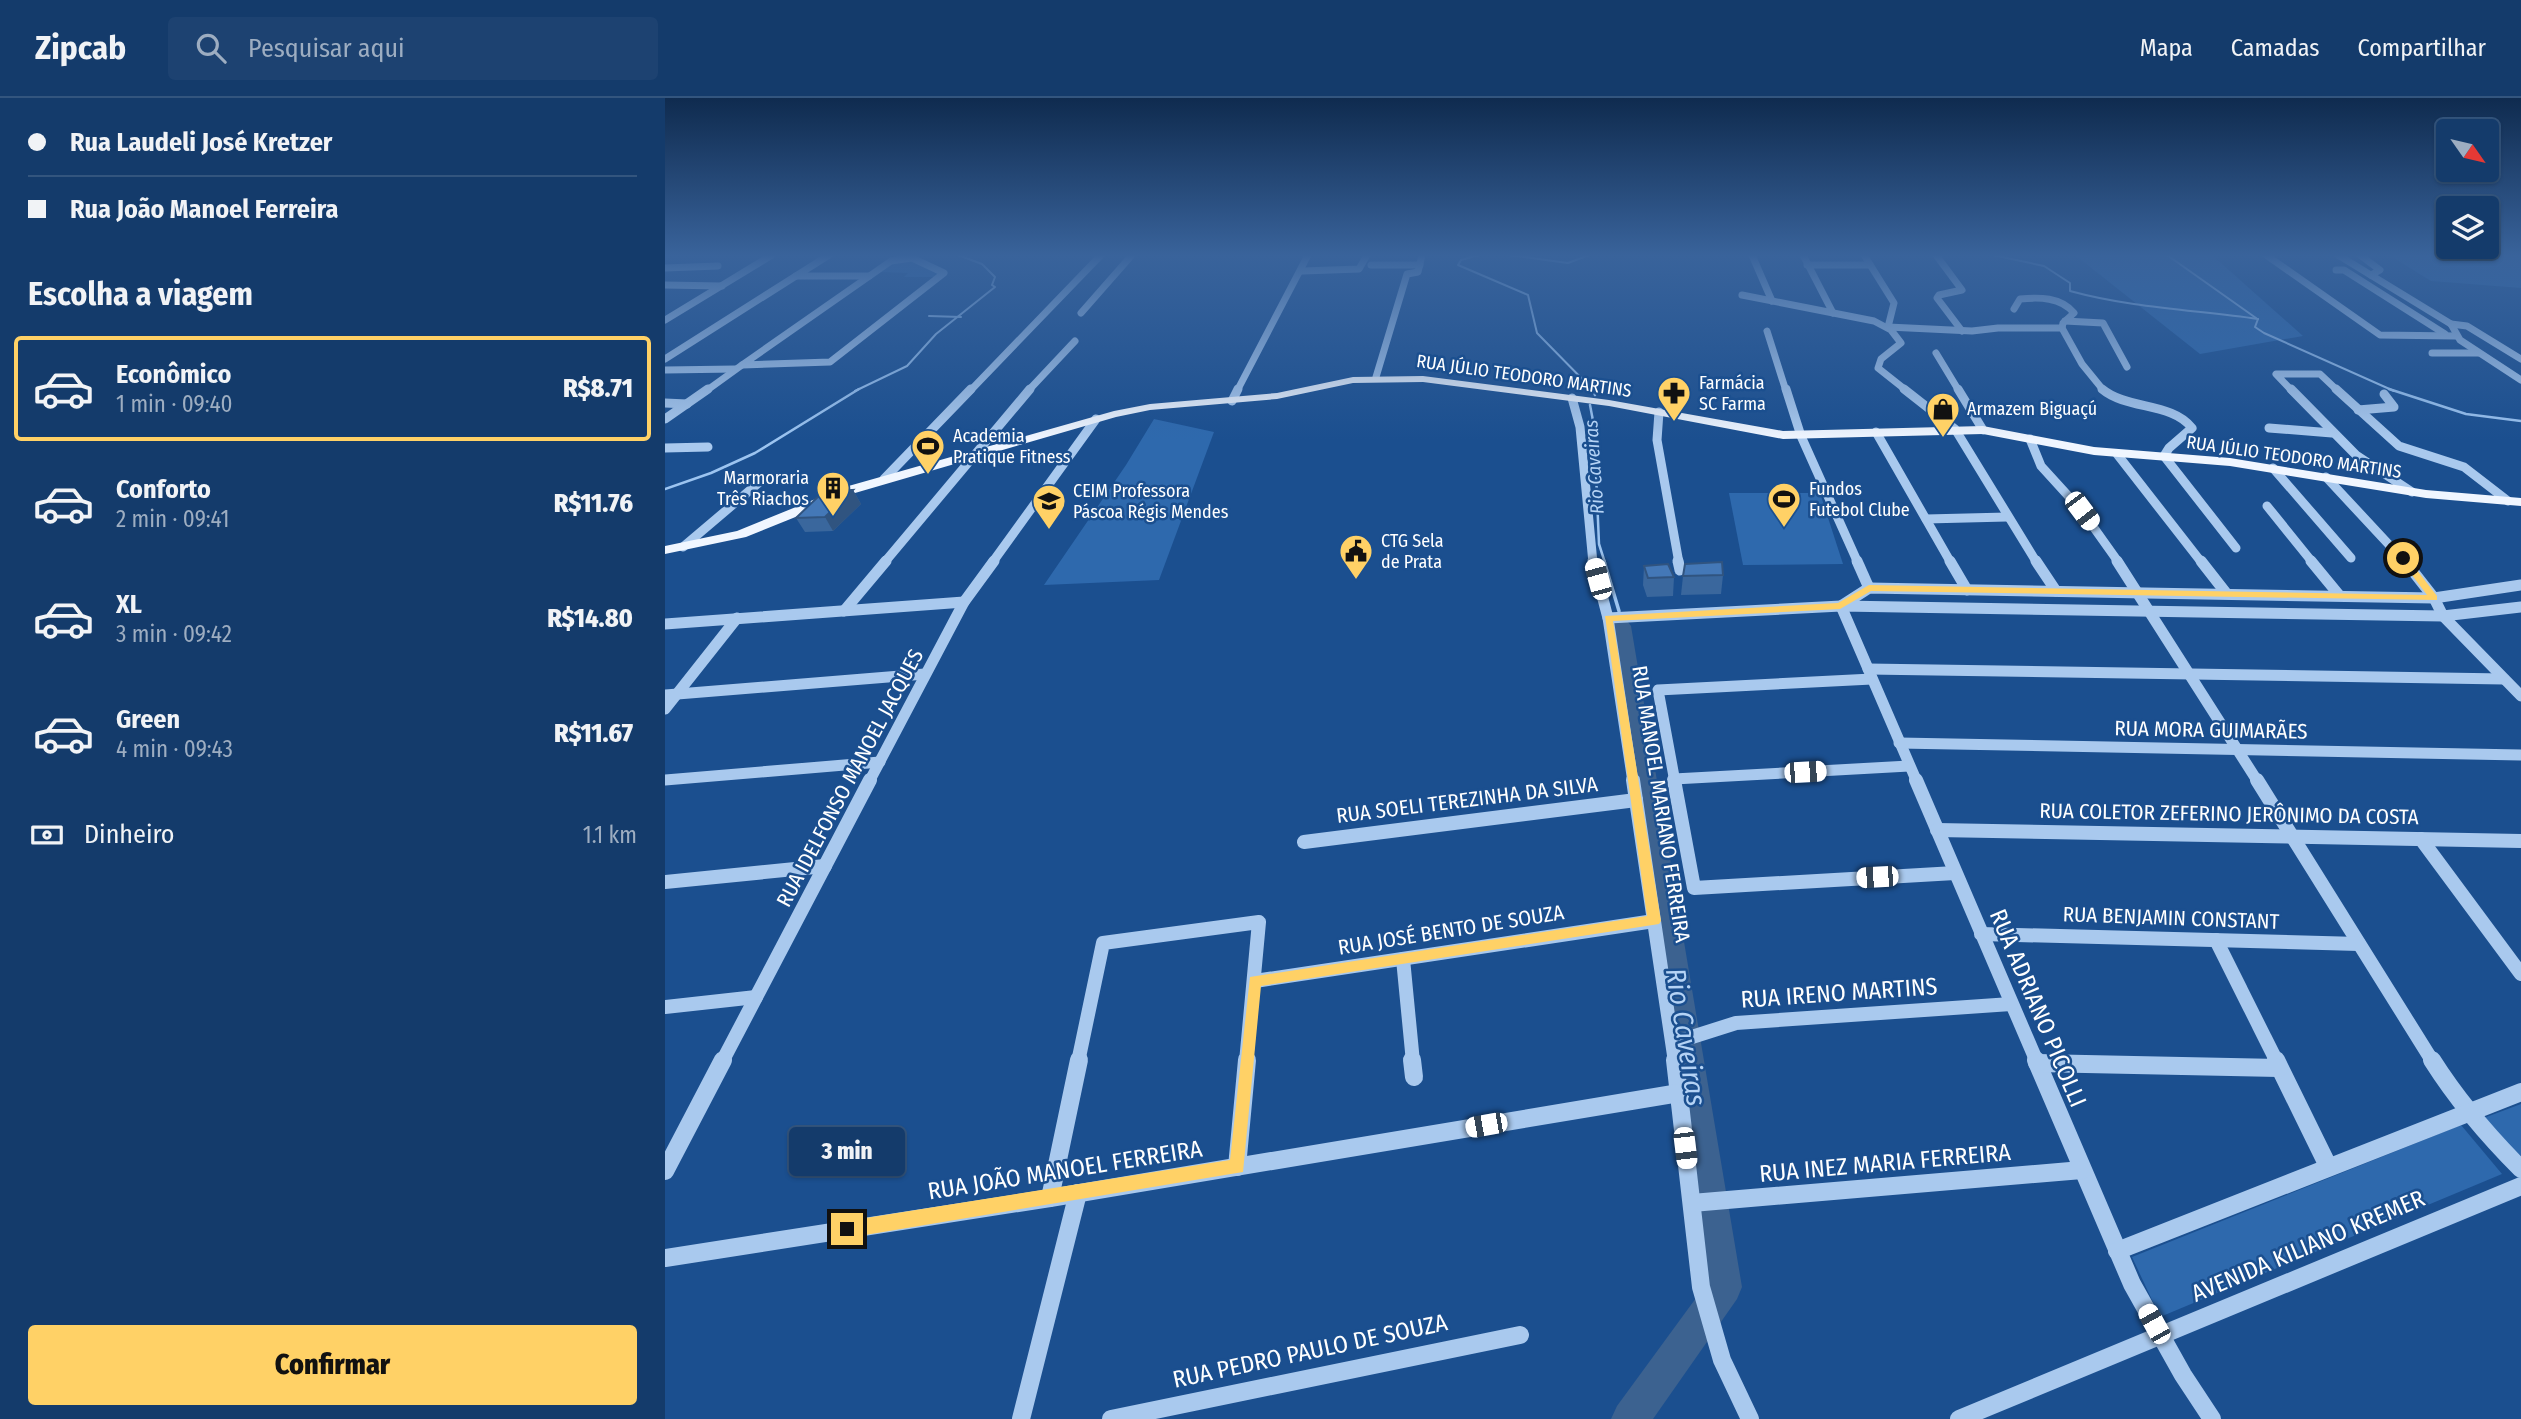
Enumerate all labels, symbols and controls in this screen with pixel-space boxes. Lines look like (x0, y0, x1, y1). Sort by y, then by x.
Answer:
search box (168, 17, 658, 80)
text: Zipcab (35, 28, 126, 68)
icon: search (192, 29, 230, 67)
text: Pesquisar aqui (248, 33, 405, 64)
text: Mapa (2140, 34, 2193, 62)
text: Camadas (2231, 34, 2320, 62)
text: Compartilhar (2358, 34, 2486, 62)
north arrow (2436, 119, 2499, 182)
map controls (2436, 119, 2499, 259)
text: Rua Laudeli José Kretzer (70, 127, 332, 158)
text: Rua João Manoel Ferreira (70, 194, 338, 225)
button: layers (2436, 196, 2499, 259)
text: Escolha a viagem (28, 275, 253, 313)
street label: RUA JÚLIO TEODORO MARTINS (1415, 349, 1633, 402)
icon: car (32, 357, 95, 420)
text: Econômico (116, 359, 231, 390)
place label: Farmácia SC Farma (1699, 372, 1766, 415)
text: R$8.71 (563, 373, 633, 404)
pharmacy icon: Farmácia SC Farma (1655, 374, 1693, 423)
text: 1 min · 09:40 (116, 390, 233, 418)
shop icon: Armazem Biguaçú (1924, 390, 1962, 439)
place label: Armazem Biguaçú (1967, 398, 2097, 420)
water label: Rio Caveiras (1579, 419, 1609, 515)
place label: Academia Pratique Fitness (953, 425, 1071, 468)
sports icon: Academia Pratique Fitness (909, 427, 947, 476)
street label: RUA JÚLIO TEODORO MARTINS (2185, 430, 2403, 483)
place label: Marmoraria Três Riachos (717, 467, 809, 510)
building icon: Marmoraria Três Riachos (814, 469, 852, 518)
icon: car (32, 472, 95, 535)
text: Conforto (116, 474, 211, 505)
place label: Fundos Futebol Clube (1809, 478, 1910, 521)
place label: CEIM Professora Páscoa Régis Mendes (1073, 480, 1229, 523)
sports icon: Fundos Futebol Clube (1765, 480, 1803, 529)
school or university icon: CEIM Professora Páscoa Régis Mendes (1030, 482, 1068, 531)
text: R$11.76 (554, 488, 633, 519)
car (2061, 488, 2104, 534)
text: 2 min · 09:41 (116, 505, 229, 533)
place label: CTG Sela de Prata (1381, 530, 1444, 573)
public building icon: CTG Sela de Prata (1337, 532, 1375, 581)
route start (2387, 542, 2419, 574)
car (1583, 556, 1614, 602)
icon: car (32, 587, 95, 650)
text: XL (116, 589, 142, 620)
text: R$14.80 (547, 603, 633, 634)
text: 3 min · 09:42 (116, 620, 232, 648)
street label: RUA IDELFONSO MANOEL JACQUES (771, 645, 929, 911)
street label: RUA MANOEL MARIANO FERREIRA (1626, 664, 1696, 944)
icon: car (32, 702, 95, 765)
text: Green (116, 704, 180, 735)
street label: RUA MORA GUIMARÃES (2114, 715, 2308, 745)
text: R$11.67 (554, 718, 633, 749)
text: 4 min · 09:43 (116, 735, 233, 763)
car (1784, 760, 1827, 784)
street label: RUA SOELI TEREZINHA DA SILVA (1335, 771, 1599, 829)
street label: RUA COLETOR ZEFERINO JERÔNIMO DA COSTA (2039, 798, 2419, 830)
icon: cash (28, 816, 66, 854)
text: Dinheiro (84, 819, 174, 850)
text: 1.1 km (583, 821, 637, 849)
car (1856, 865, 1899, 889)
street label: RUA JOSÉ BENTO DE SOUZA (1336, 899, 1566, 961)
street label: RUA BENJAMIN CONSTANT (2062, 901, 2280, 935)
street label: RUA ADRIANO PICOLLI (1984, 905, 2092, 1111)
water label: Rio Caveiras (1659, 966, 1713, 1109)
street label: RUA IRENO MARTINS (1740, 972, 1938, 1014)
car (1464, 1111, 1509, 1139)
car (1673, 1126, 1698, 1170)
callout: 3 min (789, 1128, 905, 1176)
street label: RUA JOÃO MANOEL FERREIRA (926, 1134, 1205, 1206)
text: 3 min (821, 1137, 873, 1165)
street label: RUA INEZ MARIA FERREIRA (1758, 1138, 2012, 1188)
street label: AVENIDA KILIANO KREMER (2187, 1184, 2429, 1308)
route end (831, 1213, 863, 1245)
car (2135, 1301, 2174, 1347)
street label: RUA PEDRO PAULO DE SOUZA (1170, 1308, 1450, 1394)
button: Confirmar (28, 1325, 637, 1405)

